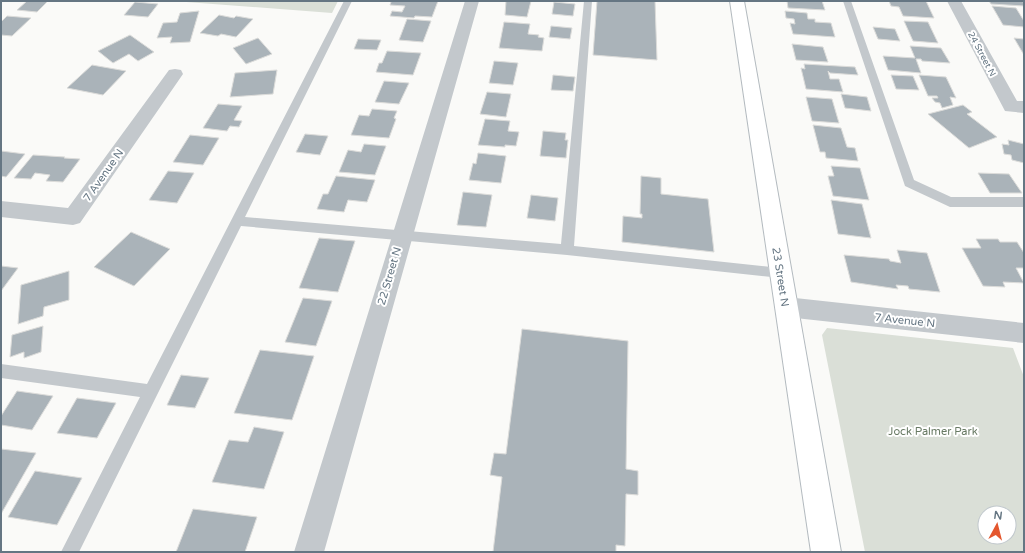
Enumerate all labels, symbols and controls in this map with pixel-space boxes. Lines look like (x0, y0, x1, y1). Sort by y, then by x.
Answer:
street label: 24 Street N (965, 30, 998, 78)
street label: 7 Avenue N (81, 147, 126, 204)
street label: 22 Street N (375, 246, 404, 307)
street label: 23 Street N (769, 247, 792, 308)
street label: 7 Avenue N (874, 311, 936, 330)
park label: Jock Palmer Park (888, 425, 978, 438)
north arrow (977, 505, 1017, 545)
text: N (993, 509, 1003, 523)

